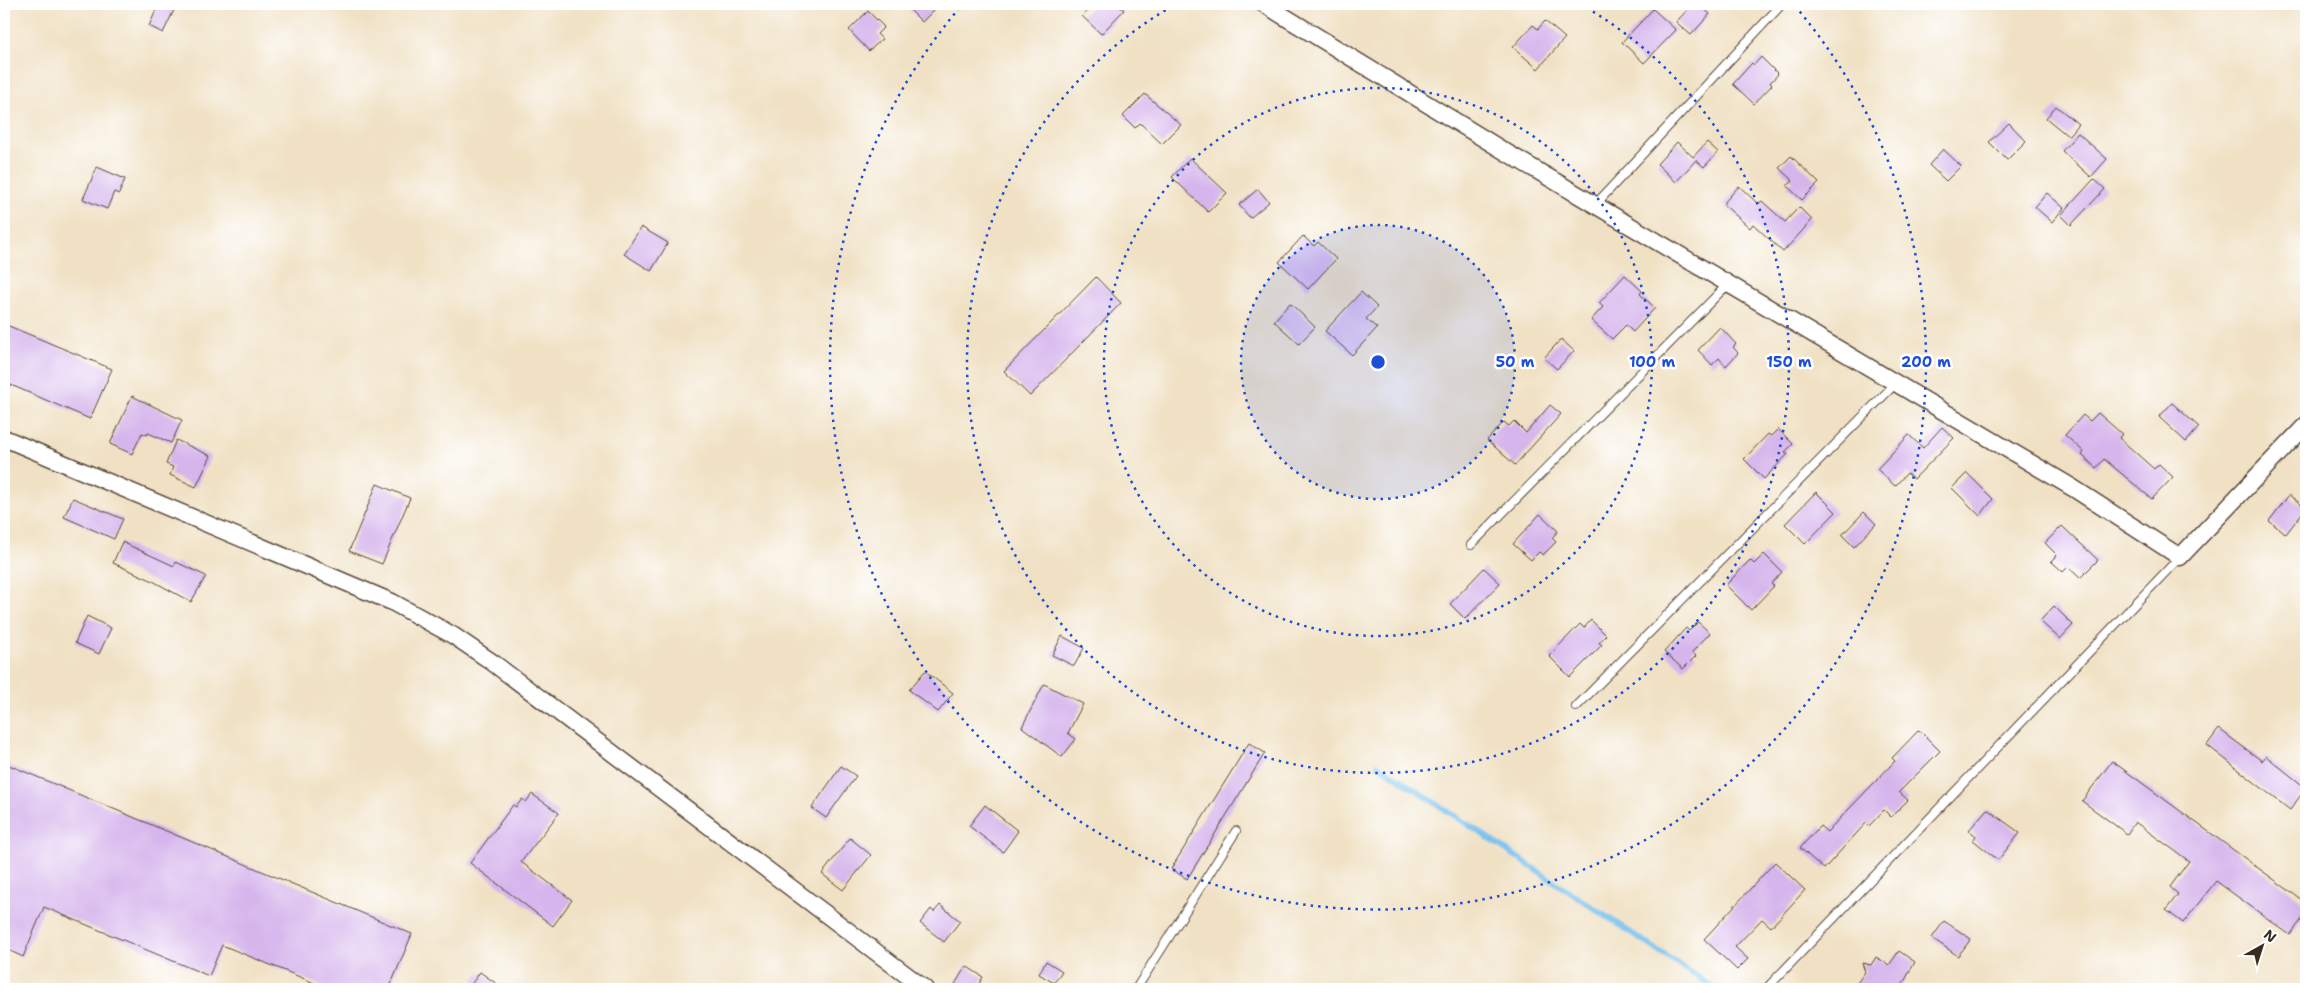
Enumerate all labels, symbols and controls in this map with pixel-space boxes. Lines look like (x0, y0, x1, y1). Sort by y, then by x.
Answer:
text: 50 m (1496, 352, 1535, 372)
text: 100 m (1629, 352, 1675, 372)
text: 150 m (1766, 352, 1812, 372)
text: 200 m (1901, 352, 1951, 372)
centre of rings (1369, 353, 1387, 371)
north arrow (2238, 920, 2288, 970)
text: N (2260, 925, 2280, 946)

